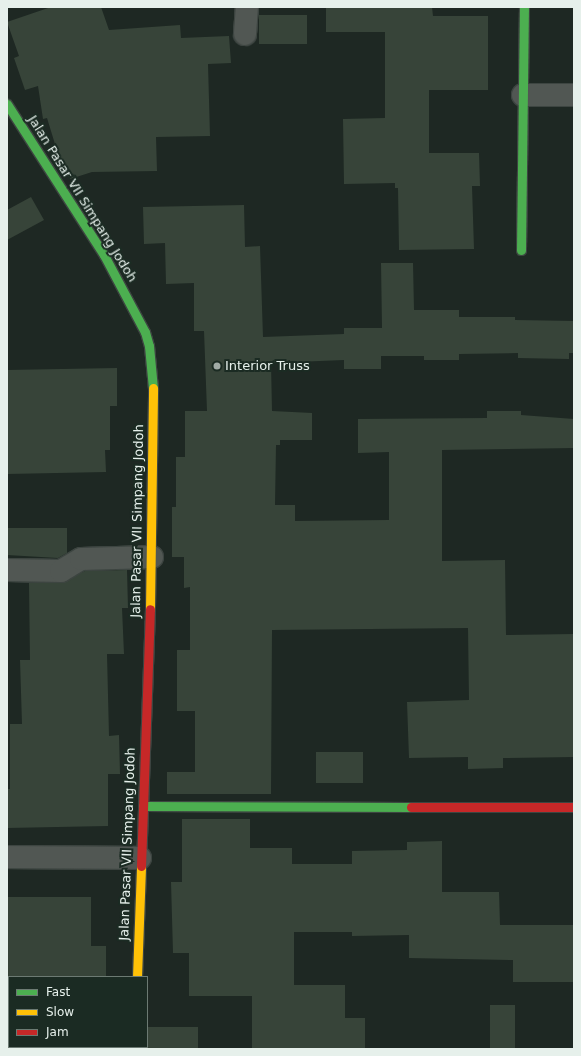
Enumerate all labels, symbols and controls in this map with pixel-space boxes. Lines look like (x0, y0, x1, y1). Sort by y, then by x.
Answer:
street label: Jalan Pasar VII Simpang Jodoh (24, 113, 140, 285)
place label: Interior Truss (225, 358, 310, 374)
marker: Interior Truss (212, 361, 222, 371)
street label: Jalan Pasar VII Simpang Jodoh (129, 424, 147, 618)
street label: Jalan Pasar VII Simpang Jodoh (117, 747, 139, 941)
legend (8, 976, 148, 1048)
text: Fast (46, 985, 70, 999)
text: Slow (46, 1005, 74, 1019)
text: Jam (46, 1025, 69, 1039)

